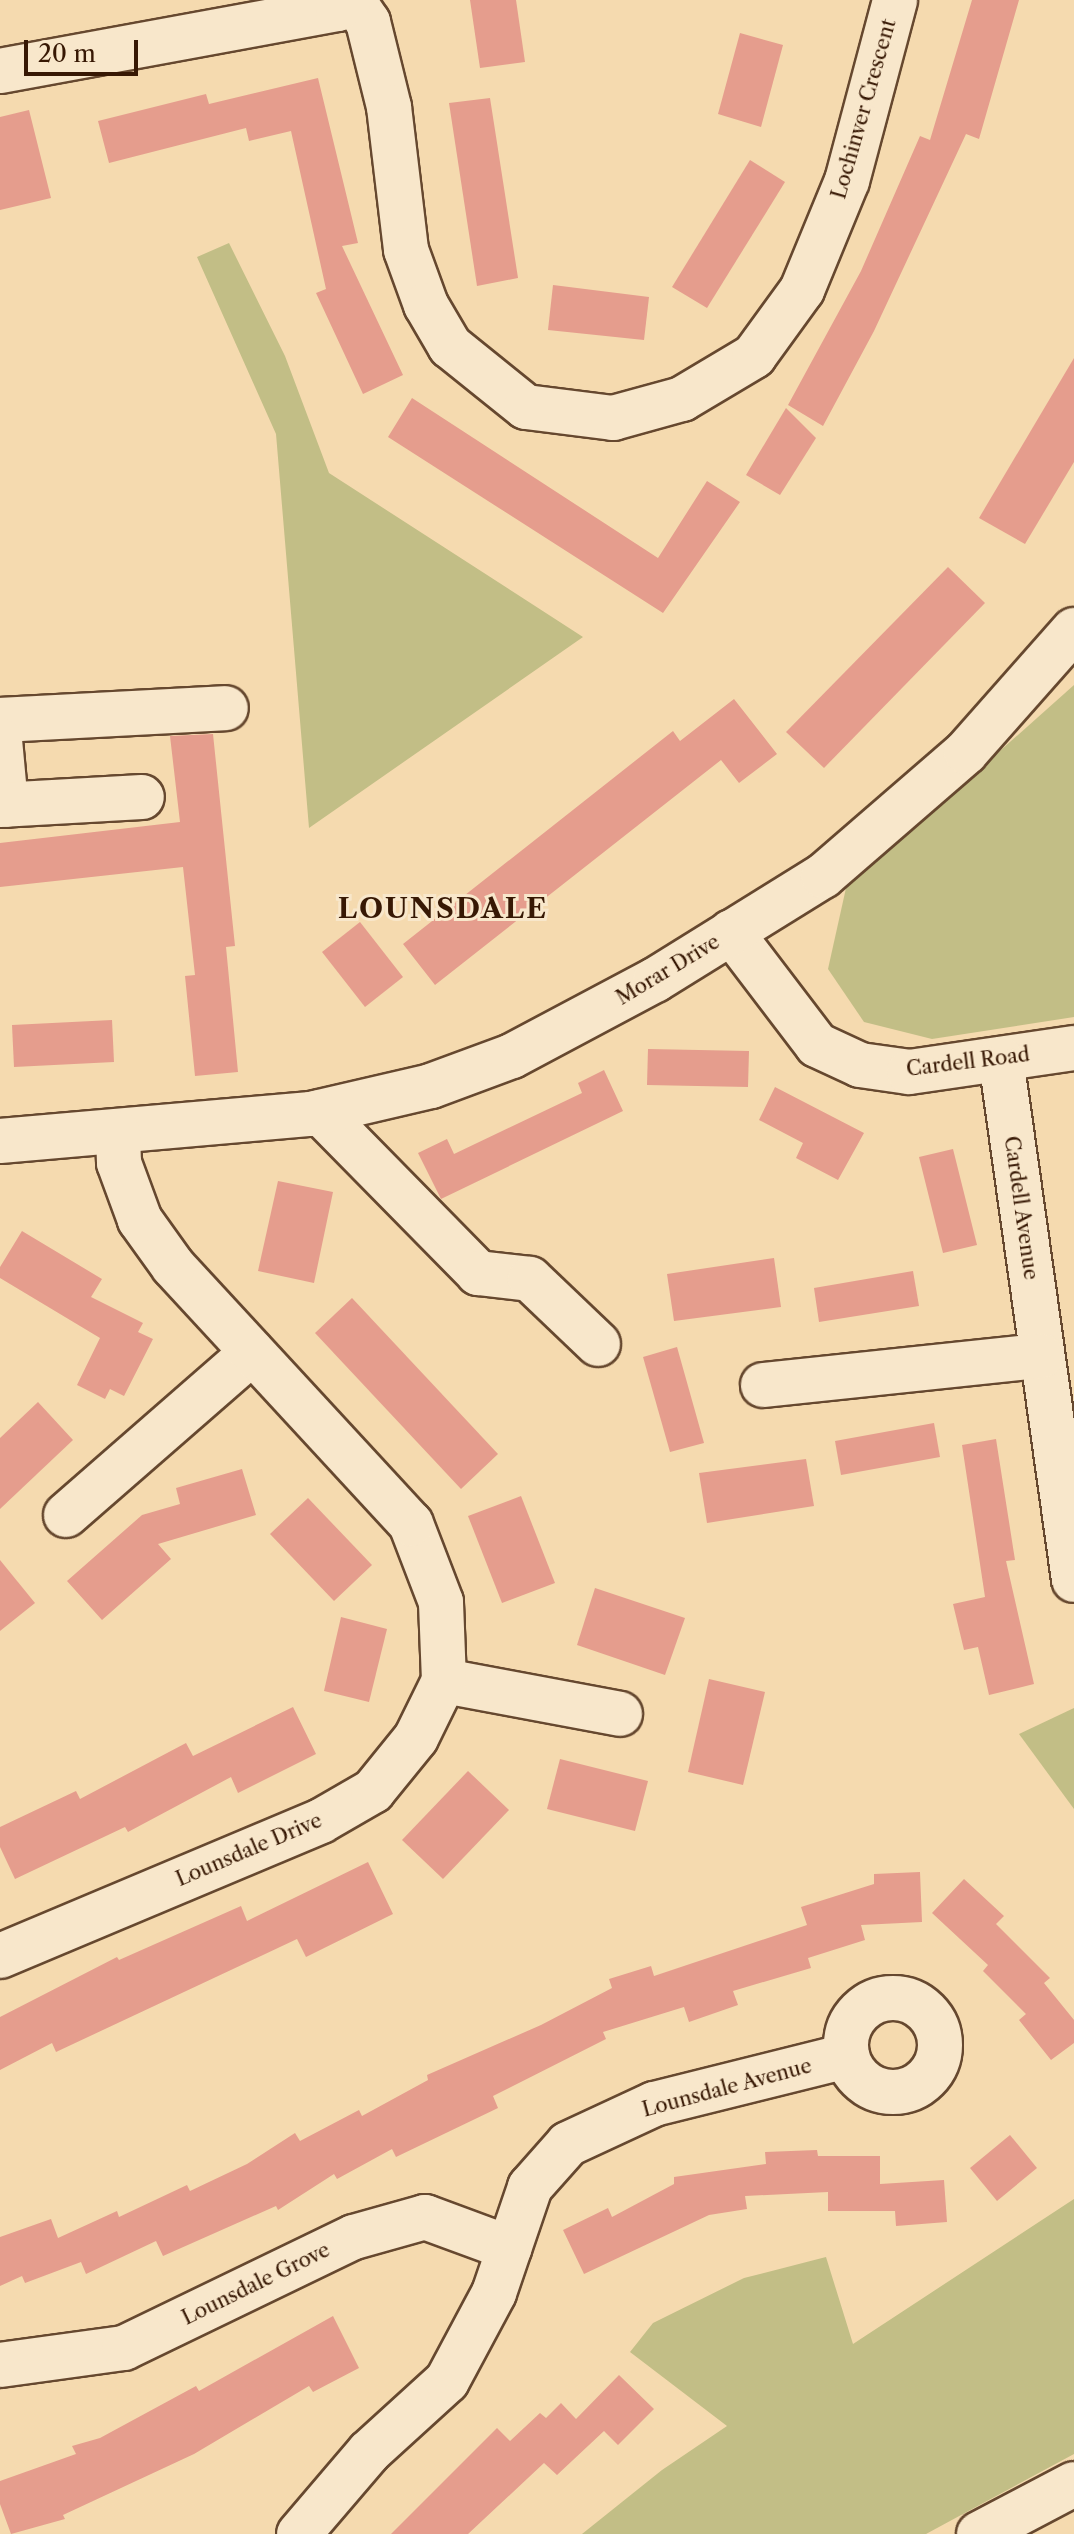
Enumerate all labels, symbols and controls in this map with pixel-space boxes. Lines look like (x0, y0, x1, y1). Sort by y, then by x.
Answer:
street label: Lochinver Crescent (827, 16, 901, 202)
scale bar (28, 24, 142, 74)
text: 20 m (38, 39, 96, 68)
district label: LOUNSDALE (338, 891, 548, 925)
street label: Morar Drive (612, 930, 724, 1010)
street label: Cardell Road (905, 1043, 1031, 1081)
street label: Cardell Avenue (999, 1134, 1043, 1282)
street label: Lounsdale Drive (172, 1808, 326, 1892)
street label: Lounsdale Avenue (639, 2054, 815, 2122)
street label: Lounsdale Grove (178, 2238, 334, 2330)

